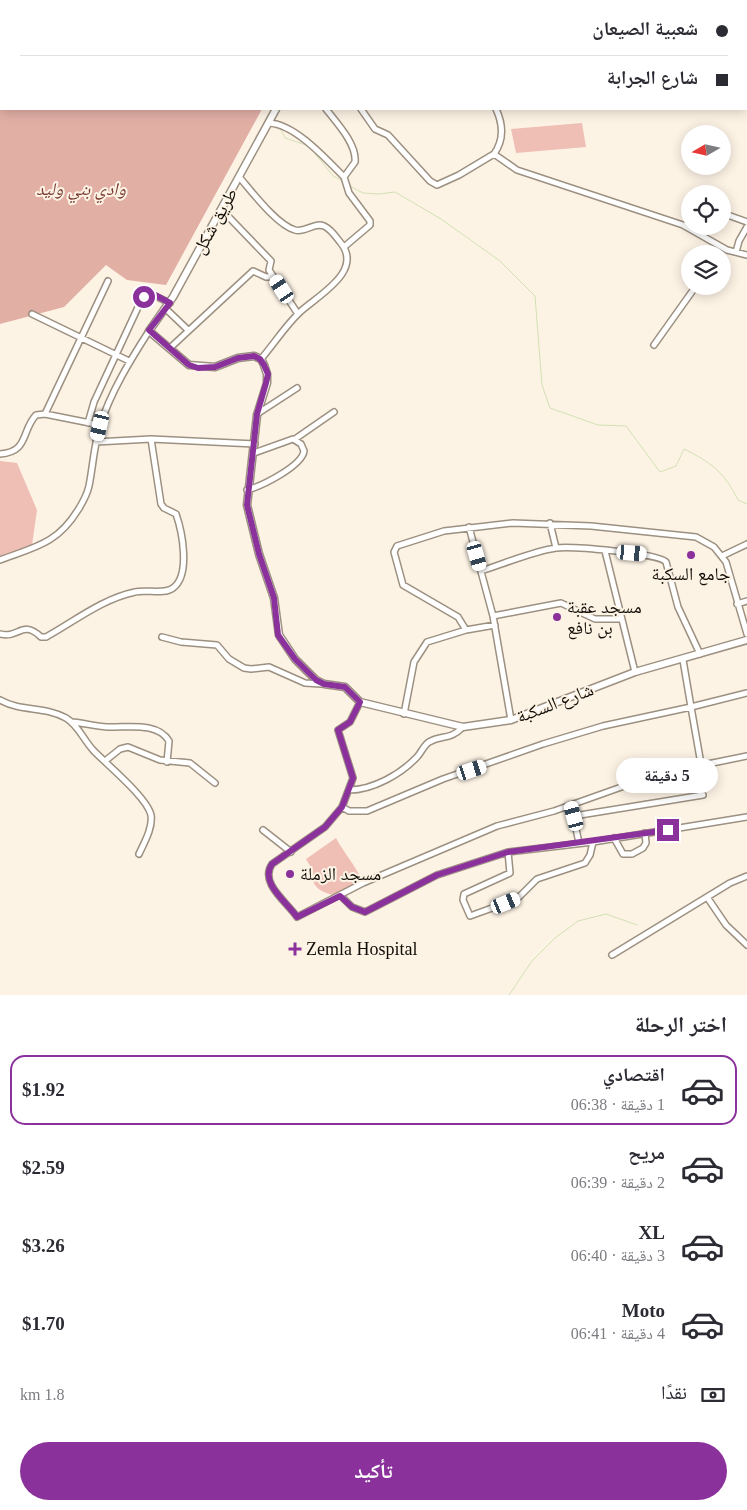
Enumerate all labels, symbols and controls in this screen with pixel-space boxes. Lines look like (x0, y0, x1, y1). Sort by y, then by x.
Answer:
text: شعبية الصيعان (592, 18, 698, 39)
text: شارع الجرابة (607, 67, 698, 88)
north arrow (681, 125, 731, 175)
map controls (681, 125, 731, 295)
park label: وادي بني وليد (36, 179, 127, 204)
street label: طريق شكل (189, 185, 242, 258)
button: locate (681, 185, 731, 235)
button: layers (681, 245, 731, 295)
car (267, 272, 296, 306)
route start (133, 286, 155, 308)
car (89, 410, 110, 442)
car (465, 540, 488, 572)
car (616, 544, 647, 562)
marker: جامع السكبة (685, 549, 697, 561)
place label: جامع السكبة (652, 564, 730, 586)
place label: مسجد عقبة بن نافع (567, 597, 642, 640)
marker: مسجد عقبة بن نافع (551, 611, 563, 623)
street label: شارع السكبة (514, 679, 596, 728)
car (455, 758, 488, 782)
callout: 5 دقيقة (617, 758, 719, 792)
text: 5 دقيقة (644, 767, 690, 784)
car (562, 800, 585, 832)
route end (657, 819, 679, 841)
place label: مسجد الزملة (300, 864, 381, 884)
marker: مسجد الزملة (284, 868, 296, 880)
car (489, 890, 522, 916)
place label: Zemla Hospital (306, 939, 417, 959)
marker: Zemla Hospital (288, 942, 302, 956)
text: اختر الرحلة (635, 1012, 727, 1037)
text: اقتصادي (603, 1064, 665, 1085)
icon: car (680, 1068, 725, 1113)
text: $1.92 (22, 1079, 65, 1100)
text: 1 دقيقة · 06:38 (571, 1096, 665, 1113)
text: مريح (628, 1142, 665, 1163)
icon: car (680, 1146, 725, 1191)
text: $2.59 (22, 1157, 65, 1178)
text: 2 دقيقة · 06:39 (571, 1174, 665, 1191)
text: XL (639, 1222, 665, 1243)
icon: car (680, 1224, 725, 1269)
text: $3.26 (22, 1235, 65, 1256)
text: 3 دقيقة · 06:40 (571, 1247, 665, 1264)
text: Moto (622, 1300, 665, 1321)
icon: car (680, 1302, 725, 1347)
text: $1.70 (22, 1313, 65, 1334)
text: 4 دقيقة · 06:41 (571, 1325, 665, 1342)
icon: cash (699, 1381, 727, 1409)
text: نقدًا (661, 1382, 687, 1403)
text: 1.8 km (20, 1386, 64, 1403)
button: تأكيد (20, 1442, 727, 1500)

